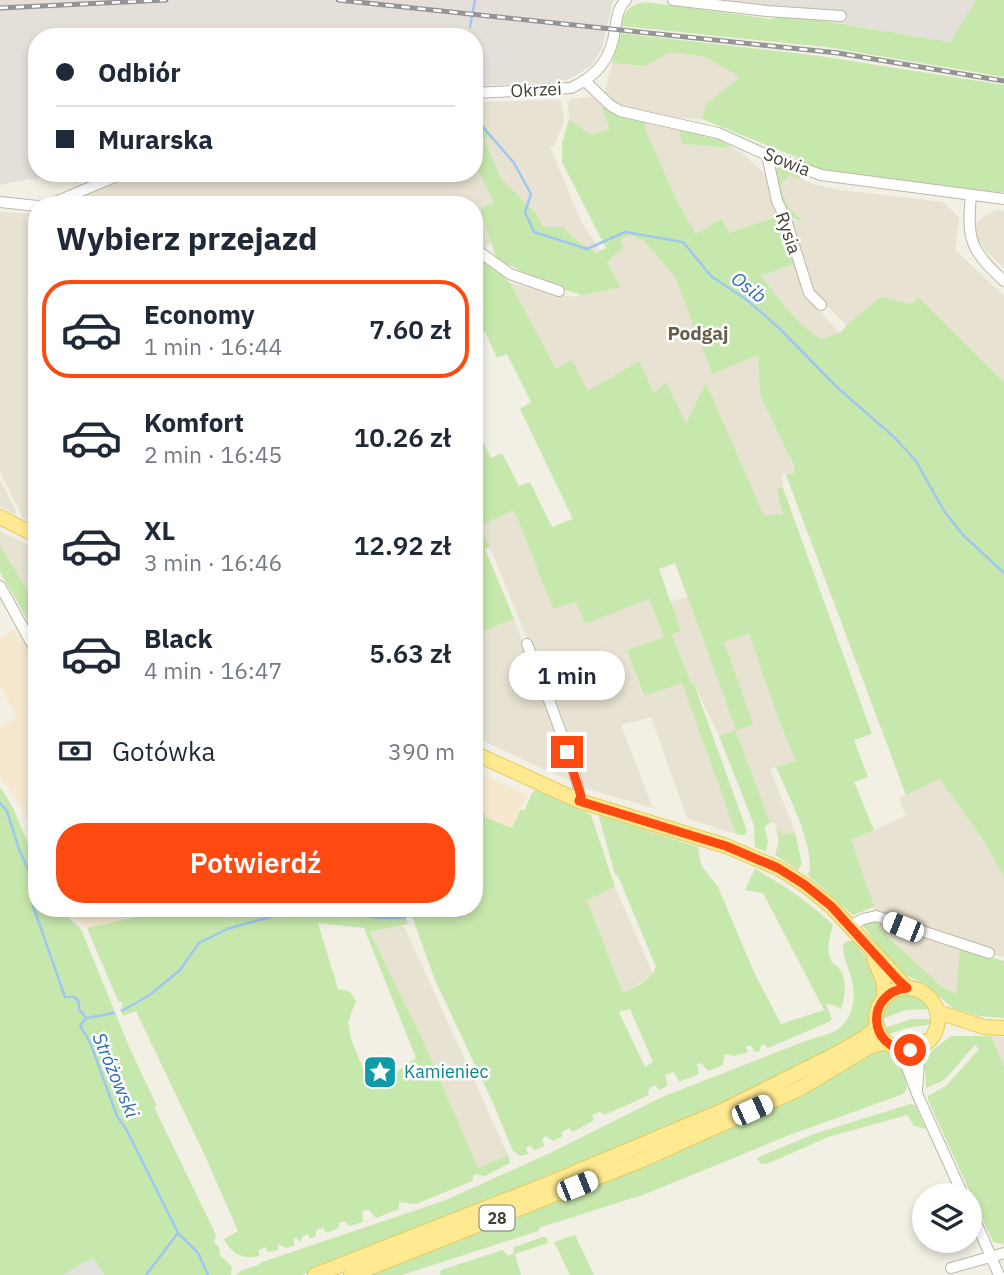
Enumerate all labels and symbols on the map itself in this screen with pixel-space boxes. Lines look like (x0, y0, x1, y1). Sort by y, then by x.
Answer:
street label: Okrzei (510, 77, 562, 102)
street label: Sowia (760, 142, 814, 181)
street label: Rysia (771, 209, 807, 257)
water label: Osib (727, 266, 771, 308)
district label: Podgaj (667, 321, 729, 345)
callout: 1 min (509, 650, 625, 700)
route end (551, 736, 583, 768)
car (880, 909, 927, 945)
water label: Stróżowski (87, 1029, 145, 1122)
route start (894, 1034, 926, 1066)
place icon: Kamieniec (361, 1053, 399, 1091)
place label: Kamieniec (404, 1060, 489, 1083)
car (729, 1092, 776, 1128)
car (554, 1168, 601, 1204)
road number: 28 (480, 1206, 514, 1230)

